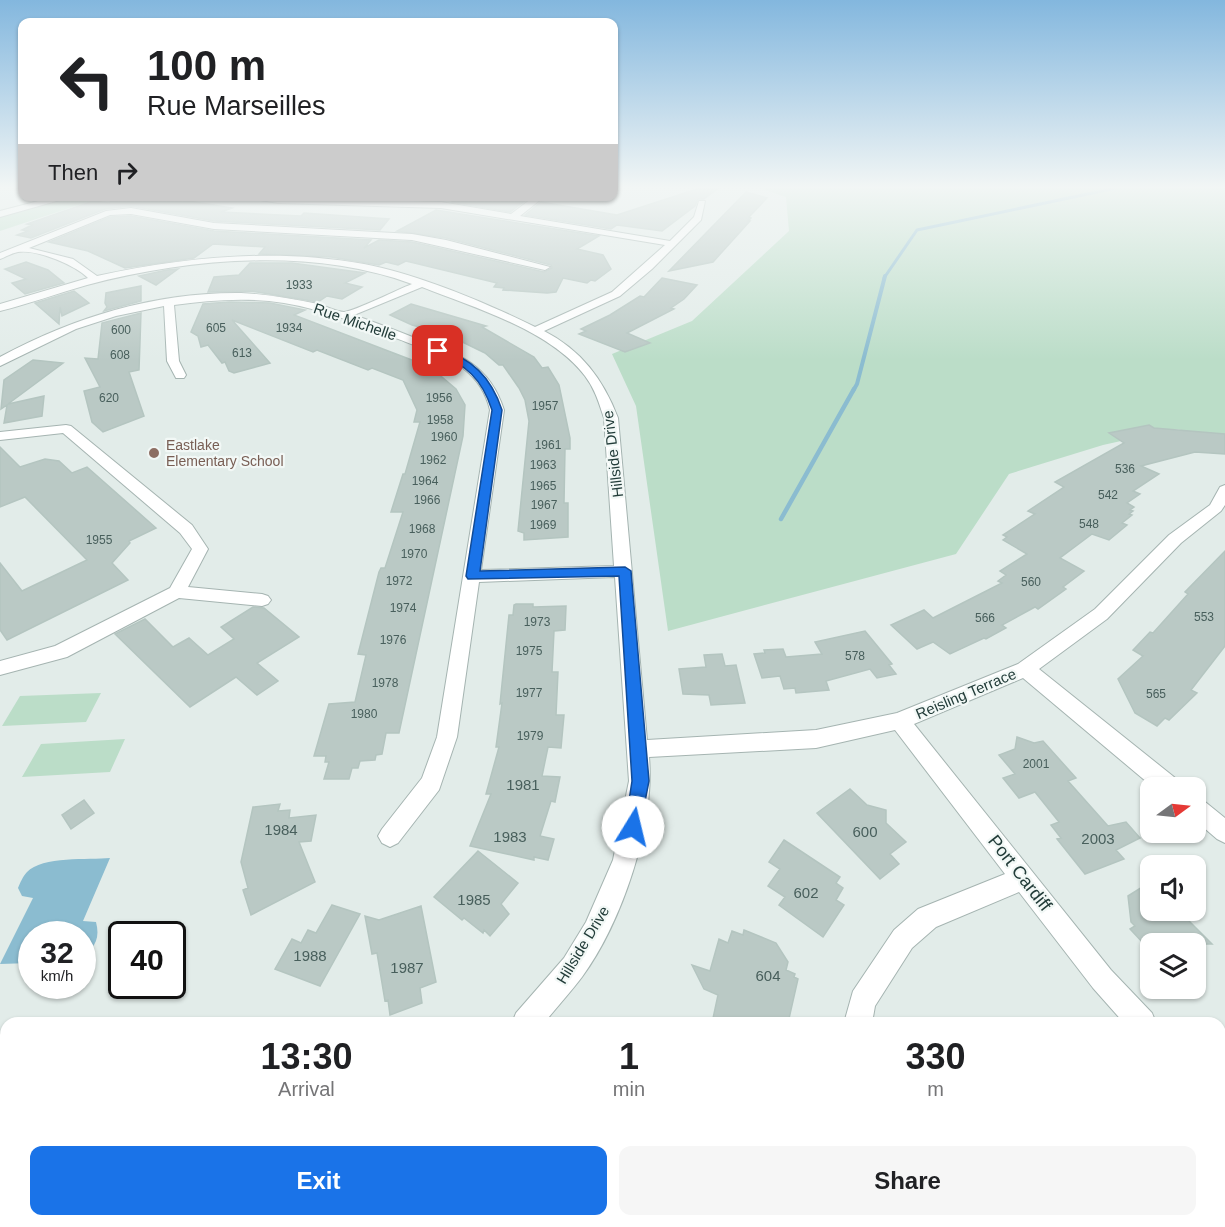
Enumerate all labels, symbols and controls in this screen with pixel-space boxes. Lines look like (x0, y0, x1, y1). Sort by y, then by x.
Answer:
icon: left (48, 42, 126, 120)
text: 100 m (147, 42, 266, 89)
text: Rue Marseilles (147, 91, 326, 121)
icon: right (110, 156, 143, 189)
text: Then (48, 160, 98, 185)
house number: 1933 (286, 278, 313, 292)
street label: Rue Michelle (311, 299, 399, 344)
house number: 605 (206, 321, 226, 335)
house number: 1934 (276, 321, 303, 335)
house number: 600 (111, 323, 131, 337)
pin (412, 325, 463, 376)
icon: arrive (421, 334, 454, 367)
house number: 613 (232, 346, 252, 360)
house number: 608 (110, 348, 130, 362)
house number: 620 (99, 391, 119, 405)
house number: 1956 (426, 391, 453, 405)
house number: 1957 (532, 399, 559, 413)
street label: Hillside Drive (599, 410, 626, 499)
house number: 1958 (427, 413, 454, 427)
house number: 1960 (431, 430, 458, 444)
place label: Eastlake Elementary School (166, 437, 284, 469)
house number: 1961 (535, 438, 562, 452)
marker: Eastlake Elementary School (147, 446, 161, 460)
house number: 1962 (420, 453, 447, 467)
house number: 1963 (530, 458, 557, 472)
house number: 536 (1115, 462, 1135, 476)
house number: 1964 (412, 474, 439, 488)
house number: 1965 (530, 479, 557, 493)
house number: 542 (1098, 488, 1118, 502)
house number: 1966 (414, 493, 441, 507)
house number: 1967 (531, 498, 558, 512)
house number: 548 (1079, 517, 1099, 531)
house number: 1969 (530, 518, 557, 532)
house number: 1968 (409, 522, 436, 536)
house number: 1955 (86, 533, 113, 547)
house number: 1970 (401, 547, 428, 561)
house number: 1972 (386, 574, 413, 588)
house number: 560 (1021, 575, 1041, 589)
house number: 1974 (390, 601, 417, 615)
house number: 553 (1194, 610, 1214, 624)
house number: 566 (975, 611, 995, 625)
house number: 1973 (524, 615, 551, 629)
house number: 1976 (380, 633, 407, 647)
house number: 1975 (516, 644, 543, 658)
house number: 578 (845, 649, 865, 663)
street label: Reisling Terrace (913, 665, 1019, 722)
house number: 1978 (372, 676, 399, 690)
house number: 1977 (516, 686, 543, 700)
house number: 565 (1146, 687, 1166, 701)
house number: 1980 (351, 707, 378, 721)
house number: 1979 (517, 729, 544, 743)
house number: 2001 (1023, 757, 1050, 771)
house number: 1981 (506, 776, 540, 793)
north arrow (1140, 777, 1206, 843)
map controls (1140, 777, 1206, 999)
position arrow (601, 795, 665, 859)
house number: 1984 (264, 821, 298, 838)
house number: 600 (852, 823, 878, 840)
house number: 1983 (493, 828, 527, 845)
house number: 2003 (1081, 830, 1115, 847)
street label: Port Cardiff (984, 831, 1056, 916)
button: sound (1140, 855, 1206, 921)
house number: 602 (793, 884, 819, 901)
house number: 1985 (457, 891, 491, 908)
street label: Hillside Drive (553, 903, 612, 987)
speed limit sign: 40 (108, 921, 186, 999)
button: layers (1140, 933, 1206, 999)
text: 32 (40, 936, 74, 969)
house number: 1988 (293, 947, 327, 964)
house number: 1987 (390, 959, 424, 976)
text: km/h (41, 967, 73, 984)
house number: 604 (755, 967, 781, 984)
text: 13:30 (260, 1036, 352, 1077)
text: 1 (619, 1036, 639, 1077)
text: 330 (905, 1036, 966, 1077)
text: Arrival (278, 1078, 335, 1100)
text: min (613, 1078, 645, 1100)
text: m (927, 1078, 944, 1100)
button: Exit (30, 1146, 607, 1215)
button: Share (619, 1146, 1196, 1215)

